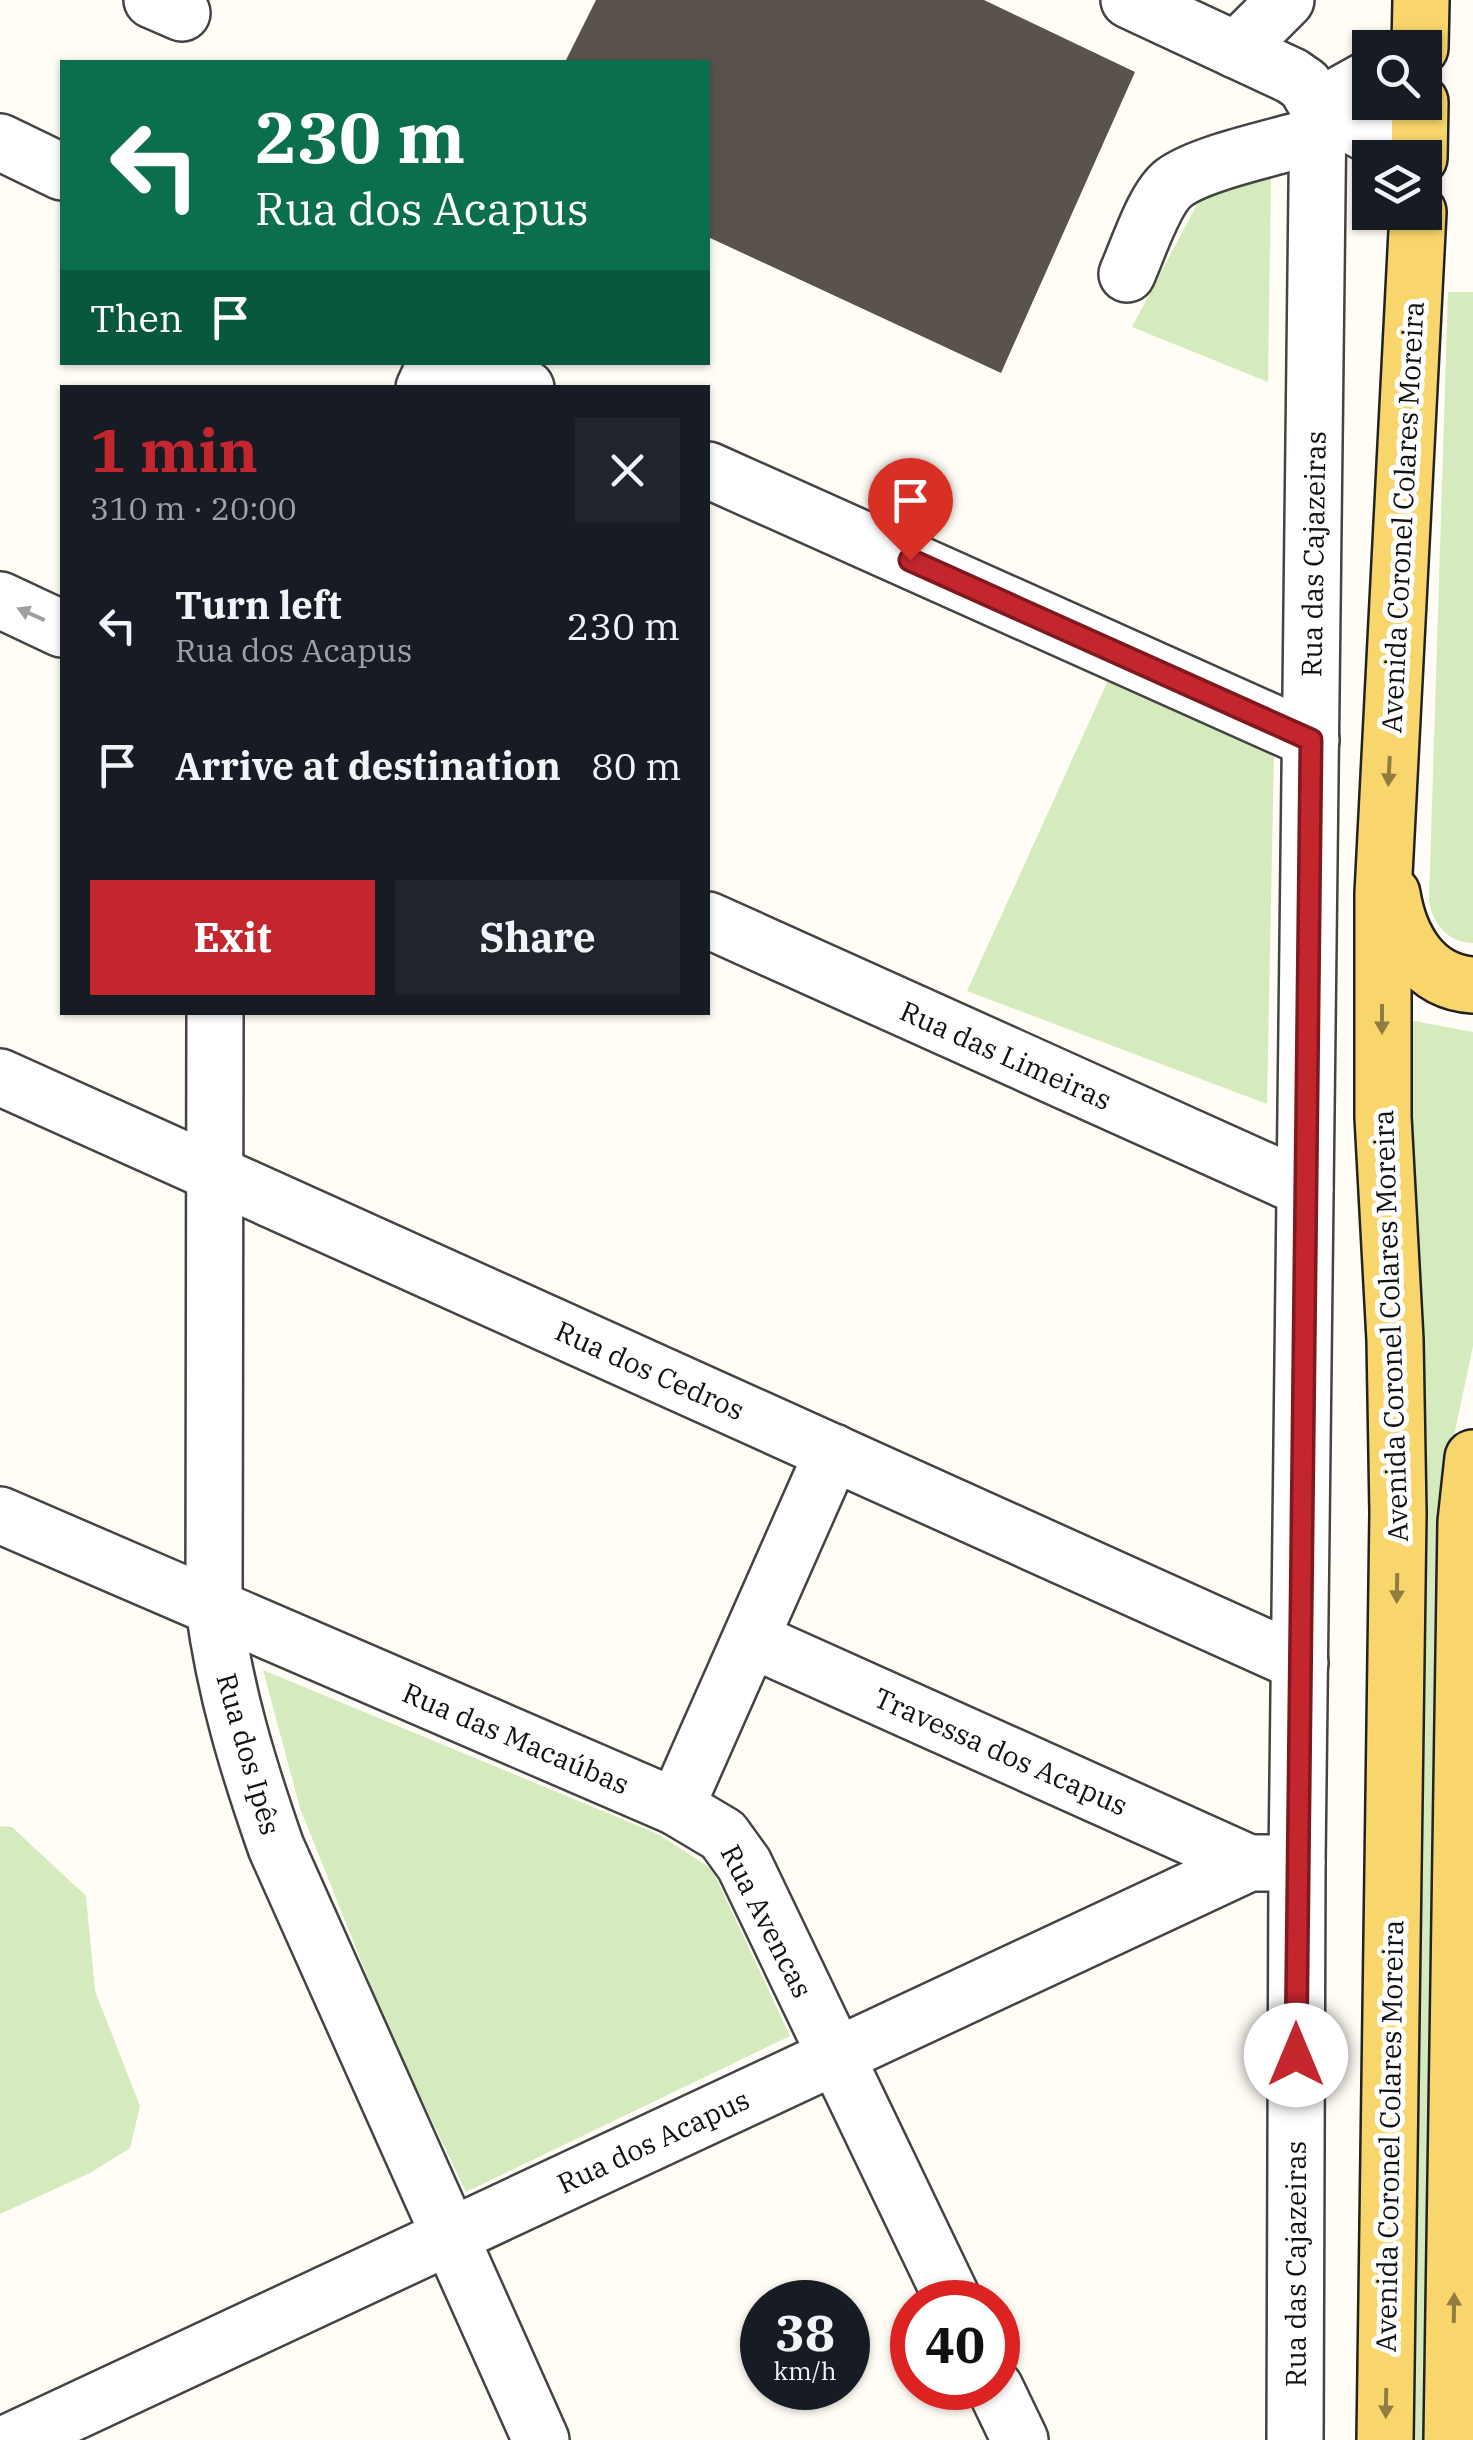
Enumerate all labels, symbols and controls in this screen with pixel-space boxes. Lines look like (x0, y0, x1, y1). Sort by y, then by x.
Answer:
map controls (1352, 30, 1442, 230)
button: search (1352, 30, 1442, 120)
text: 230 m (255, 91, 465, 182)
icon: left (90, 100, 220, 230)
button: layers (1352, 140, 1442, 230)
text: Rua dos Acapus (255, 179, 589, 237)
icon: arrive (203, 290, 258, 345)
text: Then (90, 293, 183, 342)
street label: Avenida Coronel Colares Moreira (1372, 300, 1432, 734)
text: 1 min (90, 410, 258, 489)
button: close (575, 418, 680, 523)
street label: Rua das Cajazeiras (1292, 431, 1334, 677)
pin (868, 458, 953, 561)
icon: arrive (883, 473, 938, 528)
text: 310 m · 20:00 (90, 487, 297, 529)
text: Turn left (175, 580, 342, 629)
icon: left (90, 598, 145, 653)
text: 230 m (567, 601, 680, 650)
one-way arrow (16, 606, 45, 623)
text: Rua dos Acapus (175, 629, 412, 671)
icon: arrive (90, 738, 145, 793)
text: Arrive at destination (175, 741, 561, 790)
text: 80 m (591, 741, 682, 790)
one-way arrow (1381, 756, 1397, 787)
button: Exit (90, 880, 375, 995)
button: Share (395, 880, 680, 995)
street label: Rua das Limeiras (895, 992, 1117, 1118)
one-way arrow (1374, 1003, 1390, 1035)
street label: Avenida Coronel Colares Moreira (1364, 1109, 1416, 1543)
street label: Rua dos Cedros (550, 1312, 750, 1428)
one-way arrow (1389, 1573, 1405, 1605)
street label: Rua dos Ipês (208, 1669, 290, 1839)
street label: Rua das Macaúbas (397, 1674, 635, 1802)
street label: Travessa dos Acapus (868, 1678, 1134, 1824)
street label: Rua Avencas (713, 1838, 821, 2004)
street label: Avenida Coronel Colares Moreira (1367, 1919, 1411, 2353)
position arrow (1244, 2003, 1348, 2107)
street label: Rua dos Acapus (551, 2080, 755, 2202)
street label: Rua das Cajazeiras (1277, 2141, 1314, 2387)
speed limit sign: 40 (890, 2280, 1020, 2410)
one-way arrow (1446, 2291, 1462, 2323)
text: 38 (775, 2300, 835, 2365)
text: km/h (773, 2354, 837, 2387)
one-way arrow (1378, 2388, 1394, 2420)

